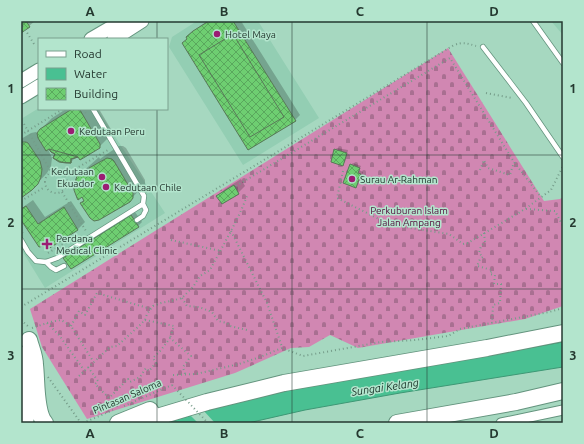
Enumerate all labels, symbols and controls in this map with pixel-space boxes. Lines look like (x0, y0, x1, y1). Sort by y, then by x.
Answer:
text: A (85, 4, 95, 18)
text: B (220, 4, 229, 18)
text: C (356, 4, 365, 18)
text: D (489, 4, 499, 18)
marker: Hotel Maya (212, 29, 222, 39)
place label: Hotel Maya (225, 29, 276, 40)
legend (38, 38, 168, 110)
text: Road (74, 47, 102, 60)
text: Water (74, 67, 107, 80)
text: 1 (7, 81, 15, 95)
text: 1 (569, 81, 577, 95)
text: Building (74, 87, 118, 100)
marker: Kedutaan Peru (66, 126, 76, 136)
place label: Kedutaan Peru (79, 126, 145, 137)
place label: Kedutaan Ekuador (51, 166, 94, 189)
marker: Kedutaan Ekuador (97, 172, 107, 182)
marker: Surau Ar-Rahman (347, 174, 357, 184)
place label: Surau Ar-Rahman (360, 174, 437, 185)
marker: Kedutaan Chile (101, 182, 111, 192)
place label: Kedutaan Chile (114, 182, 182, 193)
park label: Perkuburan Islam Jalan Ampang (370, 205, 448, 228)
text: 2 (7, 215, 15, 229)
text: 2 (569, 215, 577, 229)
place label: Perdana Medical Clinic (56, 233, 117, 256)
marker: Perdana Medical Clinic (41, 238, 53, 250)
text: 3 (7, 348, 15, 362)
text: 3 (569, 348, 577, 362)
water label: Sungai Kelang (350, 376, 419, 398)
street label: Pintasan Saloma (91, 377, 163, 416)
text: A (85, 426, 95, 440)
text: B (220, 426, 229, 440)
text: C (356, 426, 365, 440)
text: D (489, 426, 499, 440)

